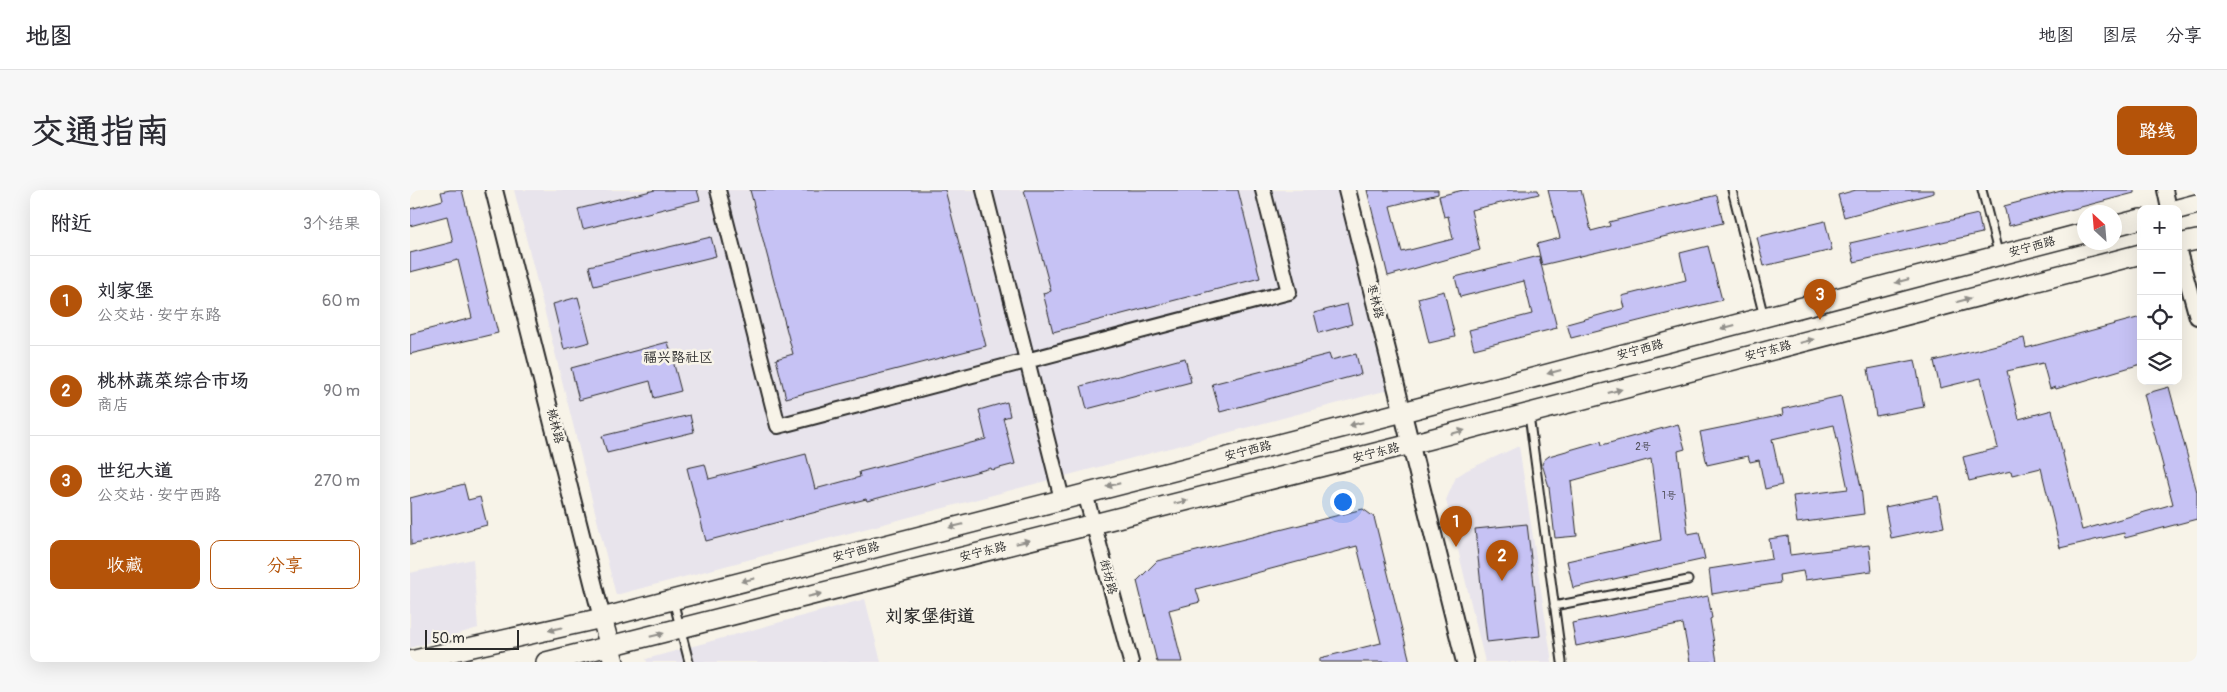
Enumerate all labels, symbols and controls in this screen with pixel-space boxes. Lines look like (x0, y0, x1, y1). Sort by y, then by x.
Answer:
text: 地图 (25, 22, 73, 51)
text: 地图 (2038, 24, 2074, 47)
text: 图层 (2102, 24, 2138, 47)
text: 分享 (2166, 24, 2202, 47)
button: 路线 (2117, 106, 2197, 155)
text: 交通指南 (30, 110, 170, 154)
north arrow (2077, 205, 2122, 250)
map controls (2137, 205, 2182, 385)
button: + (2137, 205, 2182, 250)
text: 附近 (50, 210, 92, 237)
text: 3个结果 (303, 214, 360, 234)
street label: 安宁西路 (2007, 234, 2057, 260)
button: − (2137, 250, 2182, 295)
one-way arrow (1894, 277, 1909, 285)
text: 刘家堡 (97, 279, 154, 303)
pin: 3 (1804, 279, 1836, 320)
street label: 枣林路 (1363, 282, 1387, 320)
text: 1 (63, 291, 69, 311)
text: 60 m (322, 291, 360, 311)
button: locate (2137, 295, 2182, 340)
one-way arrow (1956, 296, 1971, 304)
text: 公交站 · 安宁东路 (97, 305, 221, 325)
one-way arrow (1720, 323, 1735, 331)
street label: 安宁西路 (1615, 337, 1665, 363)
one-way arrow (1799, 337, 1814, 345)
street label: 安宁东路 (1743, 338, 1793, 364)
button: layers (2137, 340, 2182, 385)
district label: 福兴路社区 (643, 349, 713, 366)
text: 桃林蔬菜综合市场 (97, 369, 249, 393)
one-way arrow (1546, 369, 1561, 377)
text: 2 (62, 381, 70, 401)
text: 90 m (323, 381, 360, 401)
one-way arrow (1608, 387, 1623, 395)
text: 商店 (97, 395, 129, 415)
street label: 桃林路 (543, 407, 567, 445)
one-way arrow (1348, 420, 1363, 428)
one-way arrow (1451, 428, 1466, 436)
street label: 安宁西路 (1223, 438, 1273, 464)
street label: 安宁东路 (1351, 440, 1401, 466)
house number: 2号 (1635, 441, 1651, 453)
text: 世纪大道 (97, 459, 173, 483)
text: 3 (62, 471, 70, 491)
text: 270 m (314, 471, 360, 491)
one-way arrow (1106, 482, 1121, 490)
text: 公交站 · 安宁西路 (97, 485, 221, 505)
your location (1330, 489, 1356, 515)
house number: 1号 (1662, 490, 1676, 502)
one-way arrow (1173, 498, 1188, 506)
pin: 1 (1440, 506, 1472, 547)
one-way arrow (949, 522, 964, 530)
one-way arrow (1016, 537, 1031, 545)
street label: 安宁西路 (831, 539, 881, 565)
street label: 安宁东路 (958, 539, 1008, 565)
button: 收藏 (50, 540, 200, 589)
button: 分享 (210, 540, 360, 589)
pin: 2 (1486, 540, 1518, 581)
street label: 街坊路 (1096, 558, 1120, 596)
one-way arrow (740, 576, 755, 584)
one-way arrow (807, 590, 822, 598)
district label: 刘家堡街道 (885, 605, 975, 628)
one-way arrow (546, 625, 562, 633)
scale bar (425, 627, 519, 650)
text: 50 m (432, 630, 465, 647)
one-way arrow (650, 630, 665, 638)

